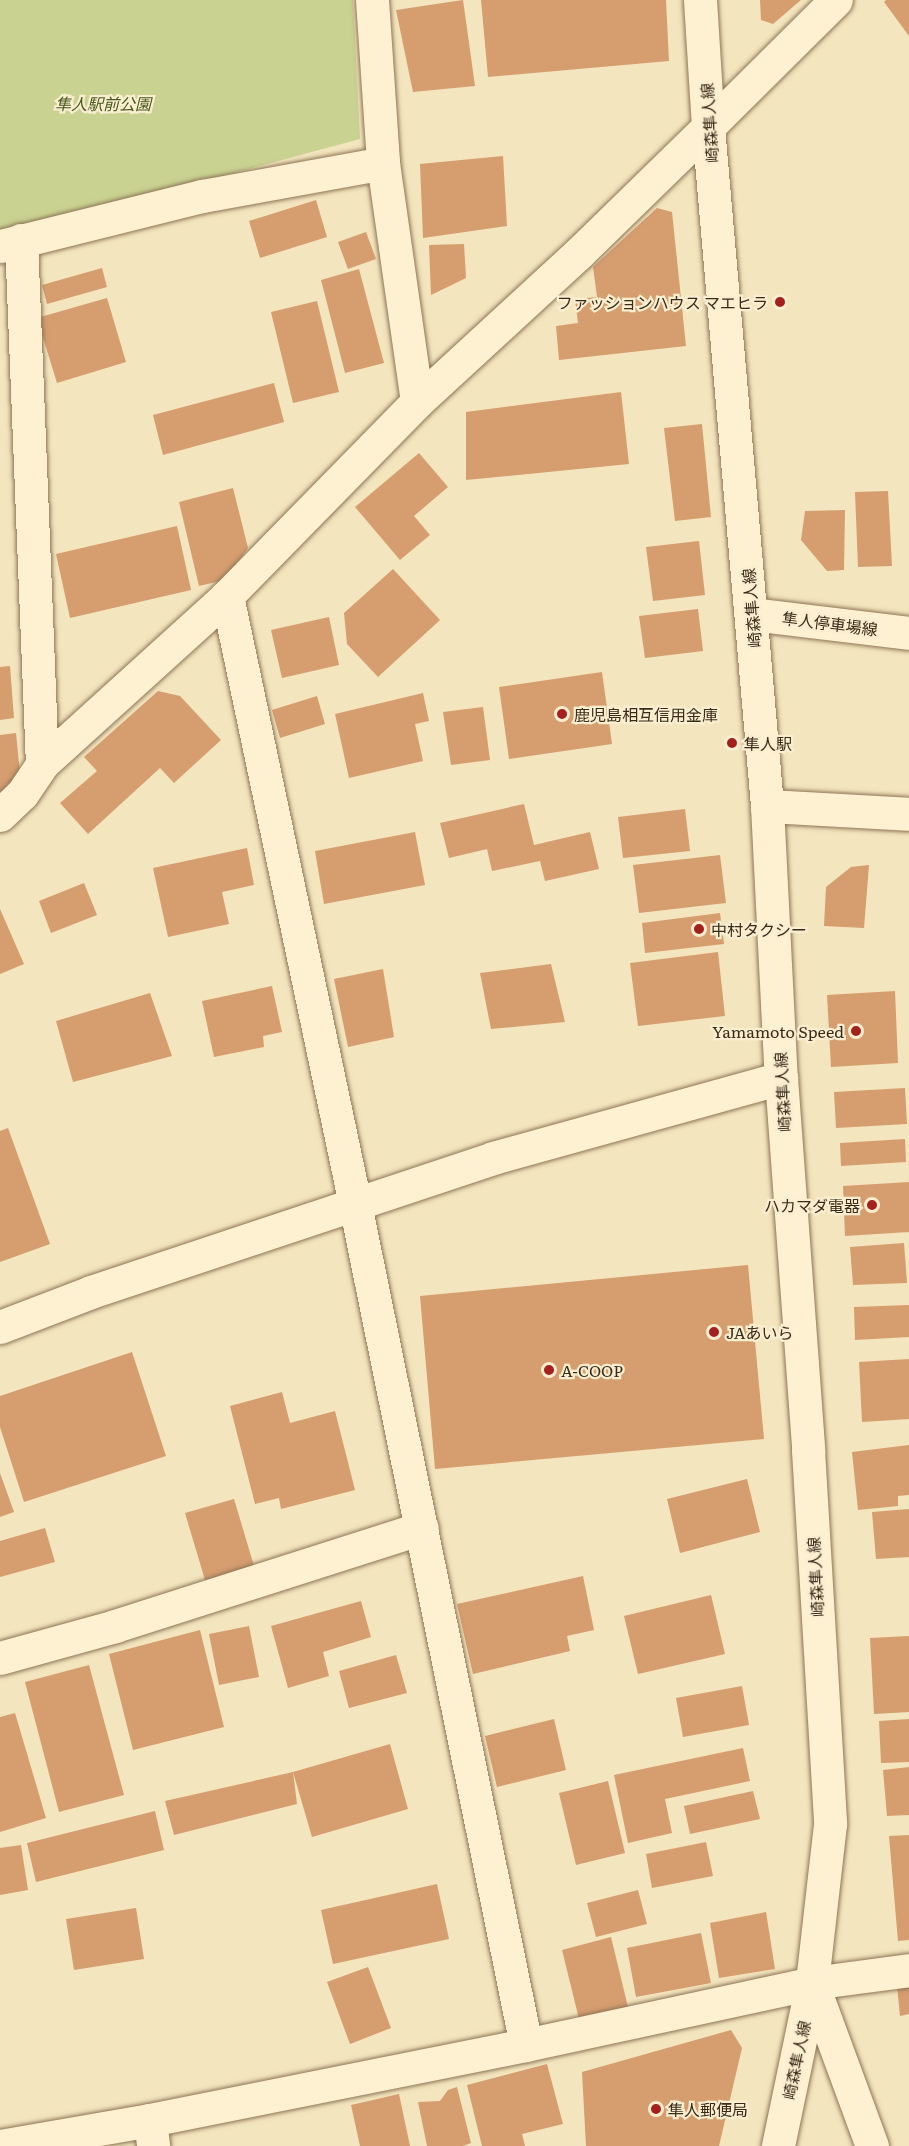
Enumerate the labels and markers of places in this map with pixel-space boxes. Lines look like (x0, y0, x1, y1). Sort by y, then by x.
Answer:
place label: ファッションハウス マエヒラ (557, 292, 768, 312)
marker: ファッションハウス マエヒラ (773, 295, 787, 309)
place label: 鹿児島相互信用金庫 (574, 704, 718, 724)
marker: 鹿児島相互信用金庫 (555, 707, 569, 721)
place label: 隼人駅 (744, 733, 792, 753)
marker: 隼人駅 (725, 736, 739, 750)
place label: 中村タクシー (711, 919, 807, 939)
marker: 中村タクシー (692, 922, 706, 936)
place label: Yamamoto Speed (712, 1021, 844, 1041)
marker: Yamamoto Speed (849, 1024, 863, 1038)
place label: ハカマダ電器 (764, 1195, 860, 1215)
marker: ハカマダ電器 (865, 1198, 879, 1212)
place label: JAあいら (726, 1322, 794, 1342)
marker: JAあいら (707, 1325, 721, 1339)
place label: A-COOP (561, 1360, 623, 1380)
marker: A-COOP (542, 1363, 556, 1377)
place label: 隼人郵便局 (668, 2099, 748, 2119)
marker: 隼人郵便局 (649, 2102, 663, 2116)

